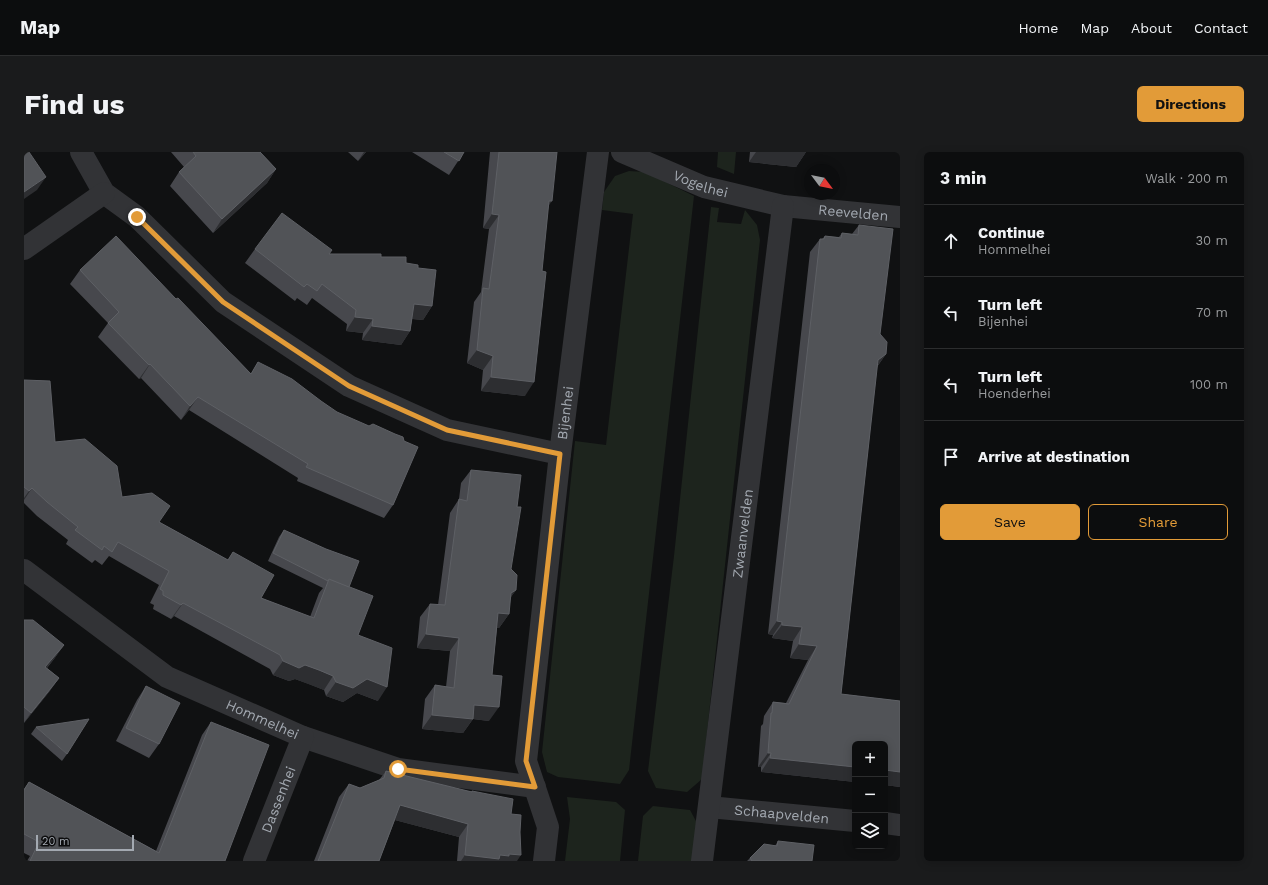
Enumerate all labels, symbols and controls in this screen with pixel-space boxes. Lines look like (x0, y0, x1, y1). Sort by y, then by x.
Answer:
text: Map (20, 16, 60, 39)
text: Home (1018, 20, 1058, 36)
text: Map (1080, 20, 1109, 36)
text: About (1131, 20, 1172, 36)
text: Contact (1194, 20, 1248, 36)
button: Directions (1137, 86, 1244, 122)
text: Find us (24, 88, 124, 121)
north arrow (804, 164, 840, 200)
street label: Vogelhei (671, 167, 730, 200)
text: 3 min (940, 168, 986, 188)
text: Walk · 200 m (1145, 171, 1228, 186)
street label: Reevelden (818, 201, 889, 224)
route end (128, 208, 146, 226)
text: Continue (978, 224, 1045, 242)
icon: ahead (940, 230, 962, 252)
text: 30 m (1196, 233, 1228, 248)
text: Hommelhei (978, 242, 1051, 257)
text: Turn left (978, 296, 1042, 314)
icon: left (940, 302, 962, 324)
text: 70 m (1196, 305, 1228, 320)
text: Bijenhei (978, 314, 1028, 329)
text: Turn left (978, 368, 1042, 386)
icon: left (940, 374, 962, 396)
text: 100 m (1190, 377, 1228, 392)
street label: Bijenhei (554, 385, 576, 441)
text: Hoenderhei (978, 386, 1051, 401)
icon: arrive (940, 446, 962, 468)
text: Arrive at destination (978, 448, 1130, 466)
street label: Zwaanvelden (729, 488, 756, 579)
button: Save (940, 504, 1080, 540)
button: Share (1088, 504, 1228, 540)
street label: Hommelhei (224, 696, 301, 742)
map controls (852, 741, 888, 849)
button: + (852, 741, 888, 777)
route start (389, 760, 407, 778)
street label: Dassenhei (258, 764, 299, 835)
button: − (852, 777, 888, 813)
street label: Schaapvelden (733, 801, 830, 826)
button: layers (852, 813, 888, 849)
scale bar (36, 833, 134, 852)
text: 20 m (42, 835, 70, 848)

